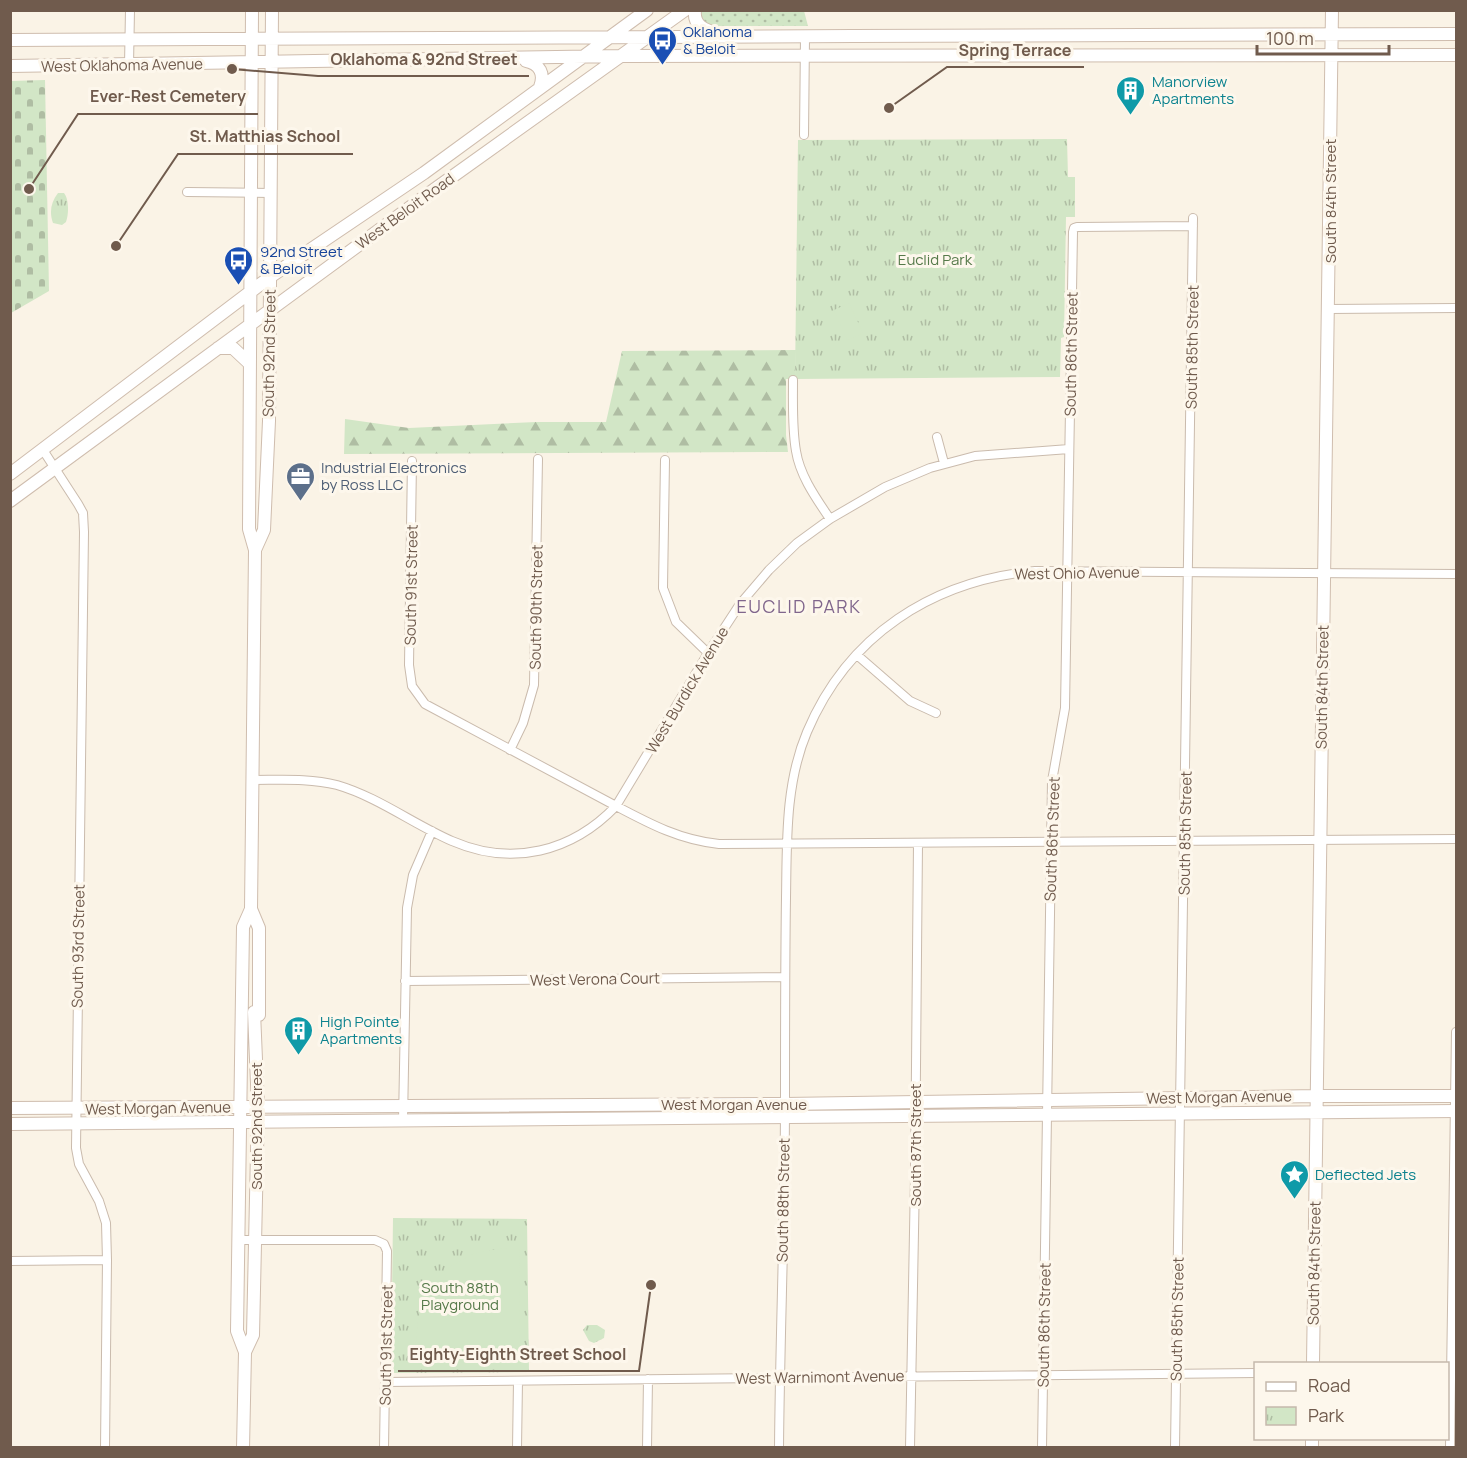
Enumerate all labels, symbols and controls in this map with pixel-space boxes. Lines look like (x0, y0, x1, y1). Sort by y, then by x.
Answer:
scale bar (1257, 18, 1389, 56)
place label: Oklahoma & Beloit (683, 21, 752, 59)
bus stop icon: Oklahoma & Beloit (646, 24, 678, 66)
text: 100 m (1266, 26, 1314, 50)
callout: Spring Terrace (947, 33, 1084, 67)
text: Spring Terrace (959, 39, 1072, 61)
callout: Oklahoma & 92nd Street (318, 42, 529, 76)
text: Oklahoma & 92nd Street (330, 48, 518, 70)
street label: West Oklahoma Avenue (41, 53, 203, 77)
place label: Manorview Apartments (1152, 71, 1234, 109)
building icon: Manorview Apartments (1115, 74, 1147, 116)
callout: Ever-Rest Cemetery (78, 80, 258, 114)
text: Ever-Rest Cemetery (90, 85, 246, 107)
callout: St. Matthias School (178, 120, 353, 154)
text: St. Matthias School (190, 125, 340, 147)
street label: South 84th Street (1320, 139, 1341, 263)
street label: West Beloit Road (351, 168, 459, 254)
place label: 92nd Street & Beloit (260, 241, 343, 279)
bus stop icon: 92nd Street & Beloit (223, 244, 255, 286)
park label: Euclid Park (898, 249, 973, 270)
street label: South 85th Street (1180, 285, 1204, 409)
street label: South 92nd Street (257, 289, 281, 417)
street label: South 86th Street (1059, 291, 1083, 417)
place label: Industrial Electronics by Ross LLC (321, 457, 467, 495)
office icon: Industrial Electronics by Ross LLC (284, 460, 316, 502)
street label: South 91st Street (399, 524, 423, 646)
street label: South 90th Street (524, 544, 548, 670)
street label: West Ohio Avenue (1014, 561, 1140, 585)
district label: EUCLID PARK (737, 594, 861, 618)
street label: West Burdick Avenue (641, 622, 733, 757)
street label: South 84th Street (1310, 625, 1334, 749)
street label: South 85th Street (1173, 771, 1197, 895)
street label: South 86th Street (1039, 776, 1065, 902)
street label: South 93rd Street (66, 884, 90, 1008)
street label: West Verona Court (530, 967, 660, 991)
place label: High Pointe Apartments (320, 1011, 402, 1049)
building icon: High Pointe Apartments (283, 1014, 315, 1056)
street label: South 92nd Street (246, 1062, 267, 1190)
street label: South 87th Street (905, 1083, 926, 1207)
street label: West Morgan Avenue (1146, 1085, 1292, 1109)
street label: West Morgan Avenue (661, 1094, 807, 1115)
street label: West Morgan Avenue (85, 1096, 231, 1120)
street label: South 88th Street (771, 1138, 795, 1262)
place icon: Deflected Jets (1278, 1158, 1310, 1200)
place label: Deflected Jets (1315, 1164, 1416, 1185)
street label: South 84th Street (1302, 1201, 1326, 1325)
street label: South 85th Street (1165, 1257, 1189, 1381)
street label: South 86th Street (1032, 1262, 1056, 1388)
park label: South 88th Playground (421, 1277, 499, 1315)
street label: South 91st Street (374, 1284, 398, 1406)
callout: Eighty-Eighth Street School (398, 1337, 639, 1371)
text: Eighty-Eighth Street School (410, 1343, 626, 1365)
legend (1254, 1362, 1449, 1440)
street label: West Warnimont Avenue (735, 1365, 905, 1389)
text: Road (1308, 1373, 1351, 1397)
text: Park (1308, 1403, 1345, 1427)

